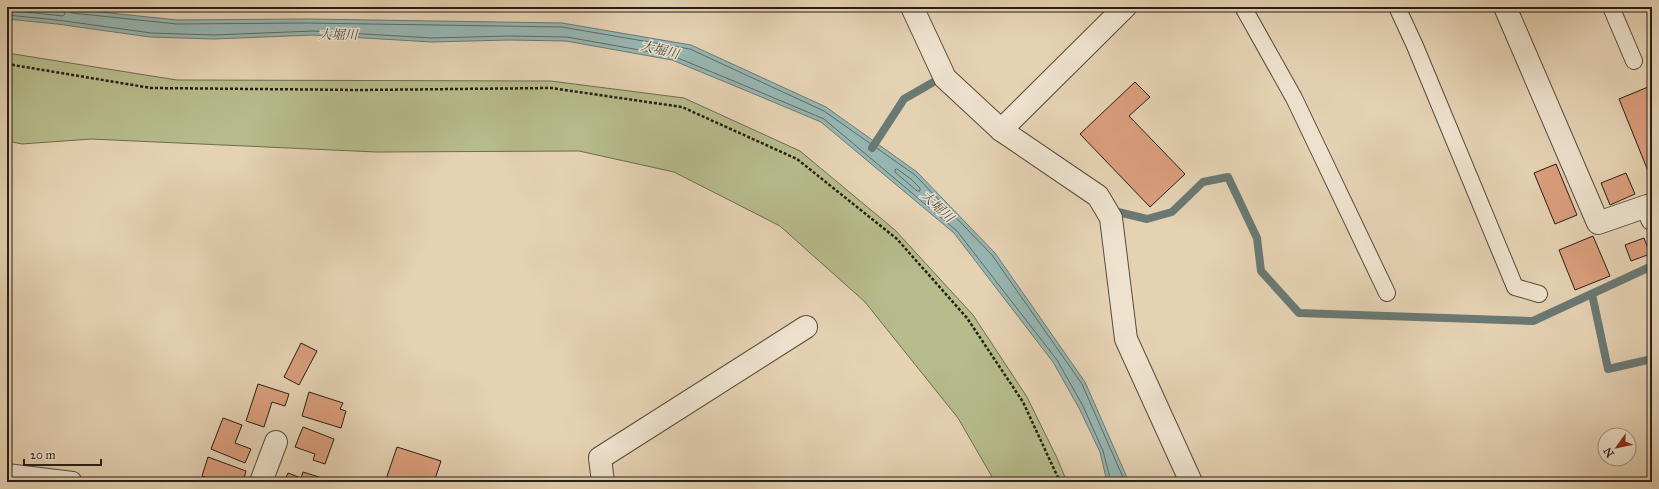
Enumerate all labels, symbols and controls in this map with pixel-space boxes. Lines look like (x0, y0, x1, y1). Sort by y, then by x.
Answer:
water label: 大堀川 (318, 27, 360, 43)
water label: 大堀川 (639, 37, 683, 63)
water label: 大堀川 (918, 188, 958, 227)
north arrow (1597, 427, 1637, 467)
scale bar (24, 441, 101, 467)
text: N (1601, 444, 1617, 460)
text: 20 m (30, 448, 56, 462)

